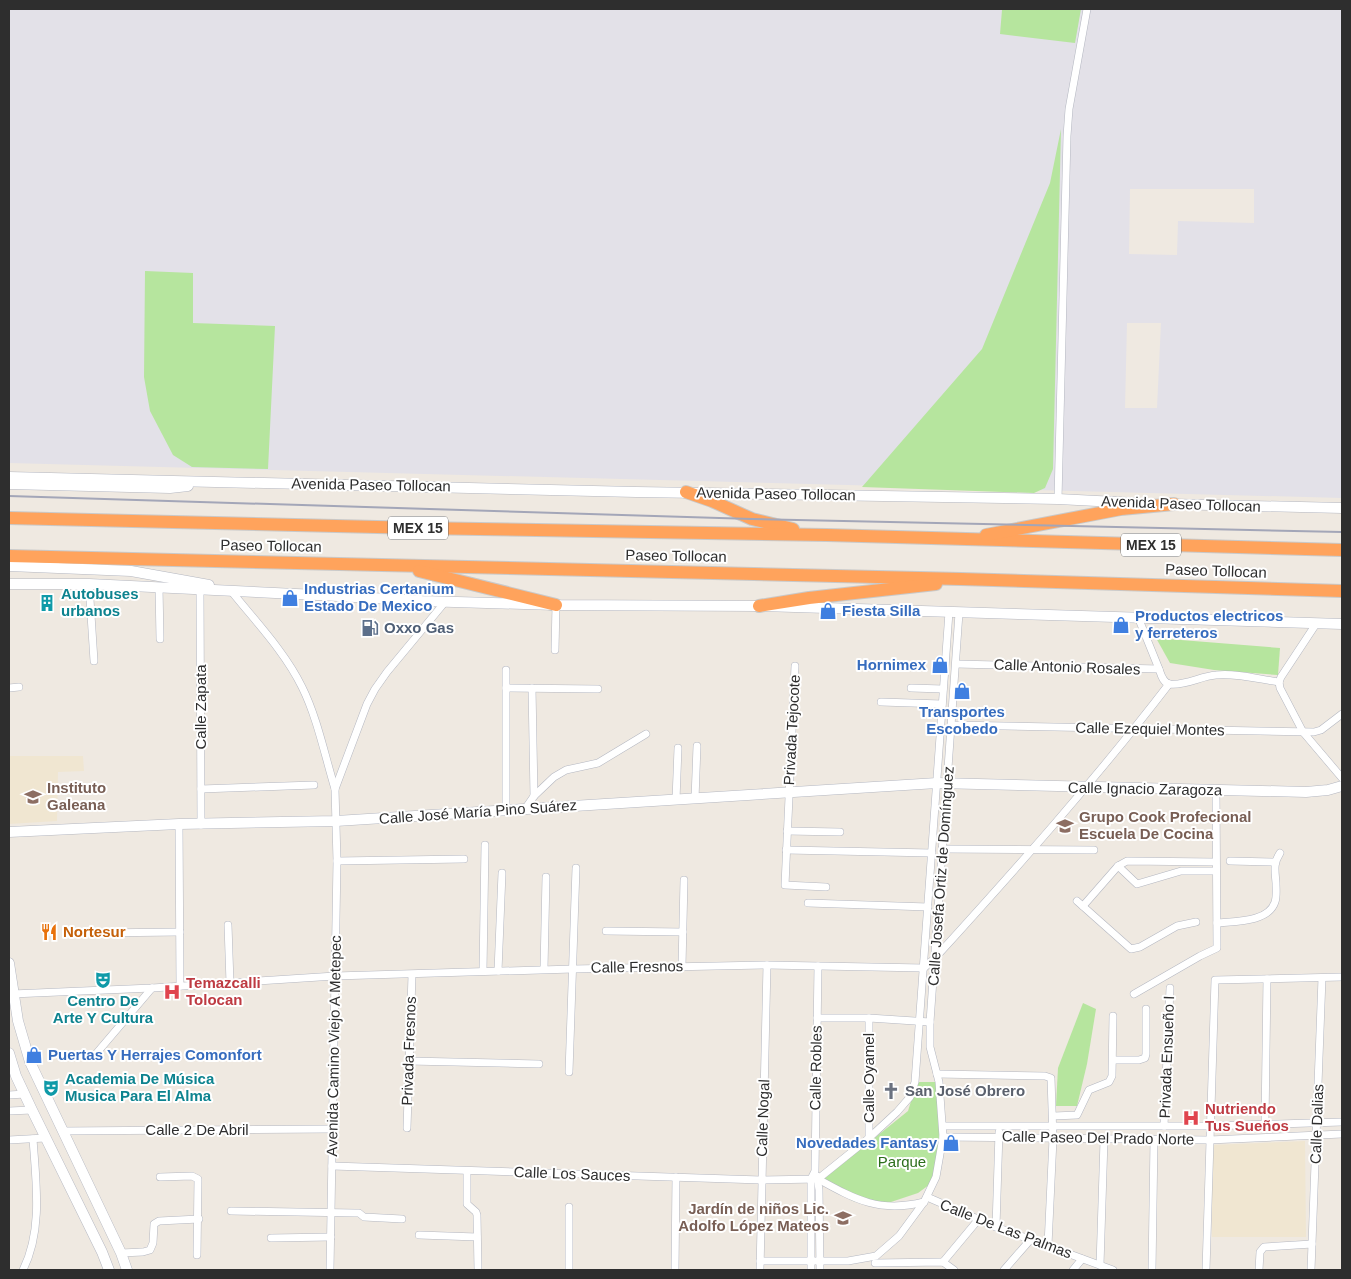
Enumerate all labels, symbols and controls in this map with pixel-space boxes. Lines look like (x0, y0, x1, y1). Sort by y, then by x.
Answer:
street label: Avenida Paseo Tollocan (291, 475, 451, 494)
street label: Avenida Paseo Tollocan (696, 484, 856, 503)
street label: Avenida Paseo Tollocan (1101, 492, 1261, 515)
road number: MEX 15 (388, 516, 448, 540)
road number: MEX 15 (1121, 534, 1181, 556)
street label: Paseo Tollocan (220, 536, 322, 555)
street label: Paseo Tollocan (625, 546, 727, 565)
street label: Paseo Tollocan (1165, 560, 1267, 581)
place label: Industrias Certanium Estado De Mexico (304, 580, 454, 614)
place label: Autobuses urbanos (61, 585, 139, 619)
shop icon: Industrias Certanium Estado De Mexico (280, 588, 300, 608)
building icon: Autobuses urbanos (37, 593, 57, 613)
shop icon: Fiesta Silla (818, 601, 838, 621)
place label: Fiesta Silla (842, 602, 921, 619)
place label: Productos electricos y ferreteros (1135, 607, 1283, 641)
shop icon: Productos electricos y ferreteros (1111, 615, 1131, 635)
fuel station icon: Oxxo Gas (360, 618, 380, 638)
place label: Oxxo Gas (384, 619, 454, 636)
shop icon: Hornimex (930, 655, 950, 675)
street label: Calle Antonio Rosales (993, 655, 1141, 678)
place label: Hornimex (857, 656, 927, 673)
street label: Calle Zapata (192, 664, 209, 750)
street label: Privada Tejocote (780, 674, 803, 786)
shop icon: Transportes Escobedo (952, 681, 972, 701)
place label: Transportes Escobedo (919, 703, 1005, 737)
street label: Calle Ezequiel Montes (1075, 719, 1225, 738)
street label: Calle Josefa Ortiz de Domínguez (924, 766, 957, 986)
place label: Instituto Galeana (47, 779, 106, 813)
street label: Calle Ignacio Zaragoza (1068, 779, 1223, 798)
school or university icon: Instituto Galeana (23, 787, 43, 807)
street label: Calle José María Pino Suárez (378, 796, 578, 827)
place label: Grupo Cook Profecional Escuela De Cocina (1079, 808, 1252, 842)
school or university icon: Grupo Cook Profecional Escuela De Cocina (1055, 816, 1075, 836)
restaurant icon: Nortesur (39, 922, 59, 942)
place label: Nortesur (63, 923, 126, 940)
street label: Avenida Camino Viejo A Metepec (323, 935, 344, 1157)
street label: Calle Fresnos (591, 957, 683, 976)
theatre icon: Centro De Arte Y Cultura (93, 970, 113, 990)
place label: Temazcalli Tolocan (186, 974, 261, 1008)
hospital icon: Temazcalli Tolocan (162, 982, 182, 1002)
place label: Centro De Arte Y Cultura (53, 992, 154, 1026)
street label: Privada Ensueño I (1156, 995, 1177, 1119)
street label: Privada Fresnos (398, 996, 419, 1106)
street label: Calle Robles (806, 1025, 825, 1111)
street label: Calle Oyamel (860, 1033, 877, 1123)
shop icon: Puertas Y Herrajes Comonfort (24, 1045, 44, 1065)
place label: Puertas Y Herrajes Comonfort (48, 1046, 262, 1063)
place label: Academia De Música Musica Para El Alma (65, 1070, 215, 1104)
theatre icon: Academia De Música Musica Para El Alma (41, 1078, 61, 1098)
street label: Calle Nogal (753, 1079, 772, 1157)
church icon: San José Obrero (881, 1081, 901, 1101)
place label: San José Obrero (905, 1082, 1025, 1099)
street label: Calle Dalias (1307, 1084, 1326, 1164)
place label: Nutriendo Tus Sueños (1205, 1100, 1289, 1134)
hospital icon: Nutriendo Tus Sueños (1181, 1108, 1201, 1128)
street label: Calle 2 De Abril (145, 1121, 249, 1138)
street label: Calle Paseo Del Prado Norte (1002, 1127, 1194, 1148)
shop icon: Novedades Fantasy (941, 1133, 961, 1153)
place label: Novedades Fantasy (796, 1134, 938, 1151)
park label: Parque (878, 1153, 926, 1170)
street label: Calle Los Sauces (513, 1163, 631, 1184)
street label: Calle De Las Palmas (938, 1196, 1075, 1262)
place label: Jardín de niños Lic. Adolfo López Mateos (678, 1200, 829, 1234)
school or university icon: Jardín de niños Lic. Adolfo López Mateos (833, 1208, 853, 1228)

